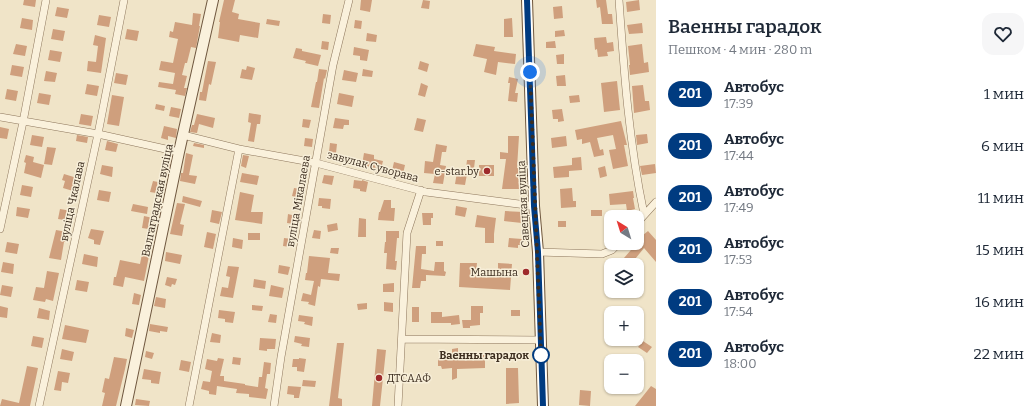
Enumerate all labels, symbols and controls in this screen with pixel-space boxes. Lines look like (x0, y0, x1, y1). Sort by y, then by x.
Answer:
button: heart (982, 13, 1024, 55)
text: Ваенны гарадок (668, 15, 822, 38)
text: Пешком · 4 мин · 280 m (668, 42, 812, 57)
your location (520, 62, 540, 82)
text: Автобус (724, 78, 784, 96)
text: 201 (679, 85, 701, 102)
text: 1 мин (984, 85, 1024, 103)
text: 17:39 (724, 96, 753, 111)
text: Автобус (724, 130, 784, 148)
text: 201 (679, 137, 701, 154)
text: 6 мин (981, 137, 1024, 155)
street label: Валгаградская вуліца (139, 142, 176, 258)
street label: завулак Суворава (326, 148, 420, 185)
text: 17:44 (724, 148, 754, 163)
street label: вуліца Мікалаева (284, 154, 313, 248)
street label: вуліца Чкалава (58, 160, 87, 242)
street label: Савецкая вуліца (515, 160, 532, 248)
place label: e-star.by (434, 165, 479, 178)
marker: e-star.by (482, 166, 492, 176)
text: Автобус (724, 182, 784, 200)
text: 201 (679, 189, 701, 206)
text: 11 мин (978, 189, 1024, 207)
text: 17:49 (724, 200, 754, 215)
north arrow (604, 210, 644, 250)
map controls (604, 210, 644, 394)
text: Автобус (724, 234, 784, 252)
text: 201 (679, 241, 701, 258)
text: 15 мин (976, 241, 1024, 259)
text: 17:53 (724, 252, 752, 267)
button: layers (604, 258, 644, 298)
place label: Машына (471, 266, 518, 279)
marker: Машына (521, 267, 531, 277)
text: Автобус (724, 286, 784, 304)
text: 201 (679, 293, 701, 310)
text: 16 мин (975, 293, 1024, 311)
text: 17:54 (724, 304, 753, 319)
button: + (604, 306, 644, 346)
text: Автобус (724, 338, 784, 356)
text: 201 (679, 345, 701, 362)
text: 22 мин (974, 345, 1024, 363)
marker: Ваенны гарадок (532, 346, 550, 364)
place label: Ваенны гарадок (439, 349, 529, 362)
button: − (604, 354, 644, 394)
text: 18:00 (724, 356, 757, 371)
place label: ДТСААФ (387, 372, 431, 385)
marker: ДТСААФ (374, 373, 384, 383)

